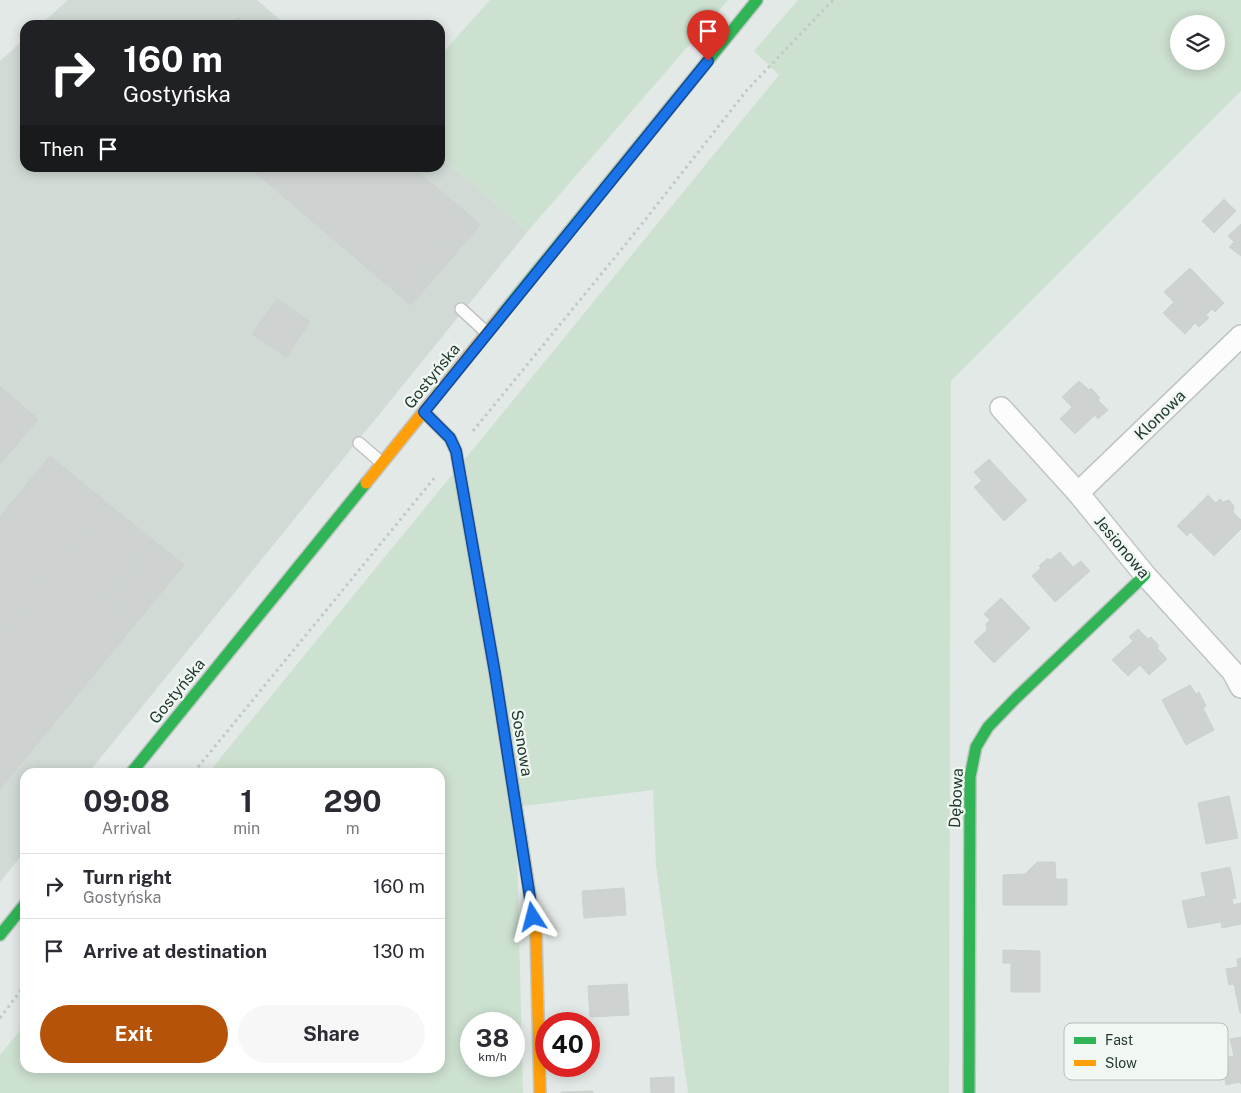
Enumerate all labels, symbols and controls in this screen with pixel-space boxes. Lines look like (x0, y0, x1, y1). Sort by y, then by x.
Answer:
pin (687, 10, 729, 61)
map controls (1170, 15, 1225, 70)
button: layers (1170, 15, 1225, 70)
icon: arrive (694, 17, 722, 45)
text: 160 m (123, 39, 223, 80)
icon: right (40, 40, 105, 105)
text: Gostyńska (123, 81, 231, 107)
icon: arrive (94, 135, 122, 163)
text: Then (40, 138, 84, 160)
street label: Gostyńska (400, 340, 464, 412)
street label: Klonowa (1130, 386, 1190, 444)
street label: Jesionowa (1090, 512, 1154, 582)
street label: Gostyńska (145, 655, 209, 727)
street label: Sosnowa (507, 708, 537, 778)
street label: Dębowa (945, 768, 967, 828)
text: 09:08 (83, 783, 170, 819)
text: 1 (240, 783, 253, 819)
text: 290 (324, 783, 382, 819)
text: Arrival (102, 819, 151, 838)
text: min (233, 819, 260, 838)
text: m (346, 819, 360, 838)
text: Turn right (83, 866, 172, 888)
icon: right (40, 872, 68, 900)
text: 160 m (373, 875, 425, 897)
text: Gostyńska (83, 888, 161, 907)
position arrow (506, 890, 558, 942)
icon: arrive (40, 937, 68, 965)
text: Arrive at destination (83, 940, 267, 962)
text: 130 m (373, 940, 425, 962)
button: Exit (40, 1005, 228, 1063)
button: Share (238, 1005, 425, 1063)
speed limit sign: 40 (535, 1012, 600, 1077)
text: 38 (476, 1023, 509, 1053)
legend (1064, 1023, 1228, 1080)
text: Fast (1105, 1032, 1133, 1048)
text: km/h (478, 1050, 507, 1064)
text: Slow (1105, 1055, 1137, 1071)

